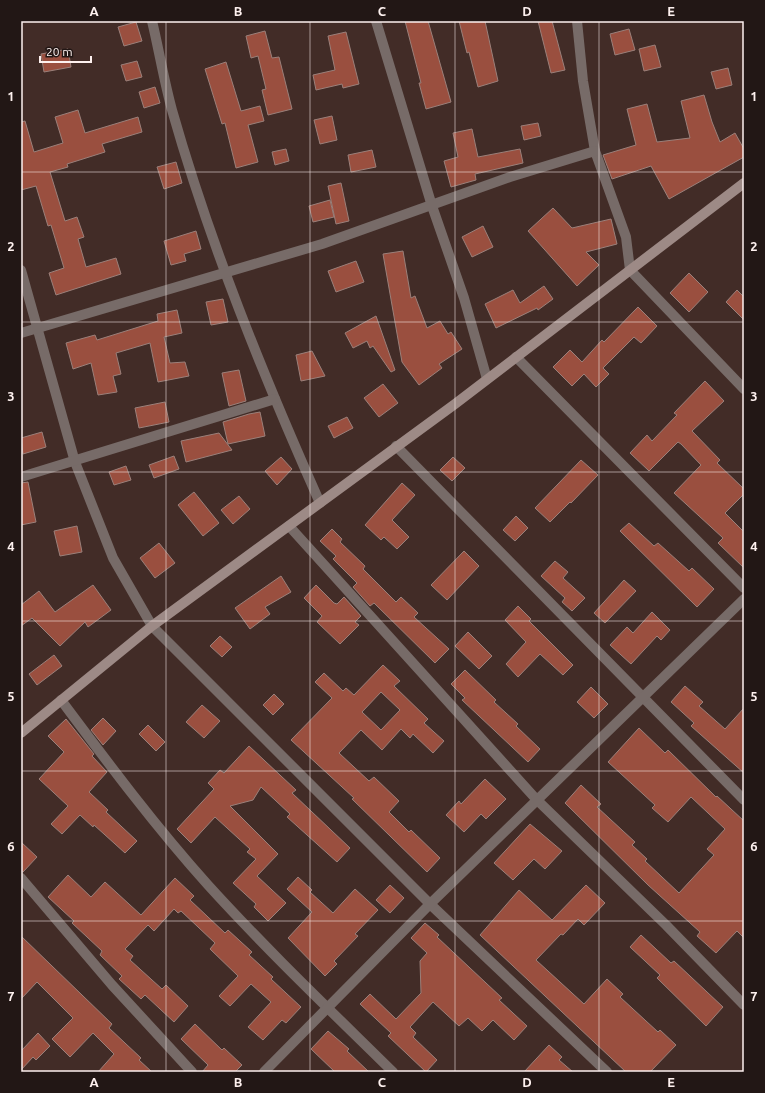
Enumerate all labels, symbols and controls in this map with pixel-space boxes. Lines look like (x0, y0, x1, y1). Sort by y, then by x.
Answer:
text: A (89, 4, 99, 18)
text: B (234, 4, 243, 18)
text: C (378, 4, 387, 18)
text: D (522, 4, 532, 18)
text: E (667, 4, 675, 18)
scale bar (40, 38, 91, 64)
text: 20 m (46, 45, 73, 58)
text: 1 (7, 89, 15, 103)
text: 1 (750, 89, 758, 103)
text: 2 (7, 239, 15, 253)
text: 2 (750, 239, 758, 253)
text: 3 (7, 389, 15, 403)
text: 3 (750, 389, 758, 403)
text: 4 (7, 539, 15, 553)
text: 4 (750, 539, 758, 553)
text: 5 (7, 689, 15, 703)
text: 5 (750, 689, 758, 703)
text: 6 (7, 839, 15, 853)
text: 6 (750, 839, 758, 853)
text: 7 (7, 989, 15, 1003)
text: 7 (750, 989, 758, 1003)
text: A (89, 1075, 99, 1089)
text: B (234, 1075, 243, 1089)
text: C (378, 1075, 387, 1089)
text: D (522, 1075, 532, 1089)
text: E (667, 1075, 675, 1089)

